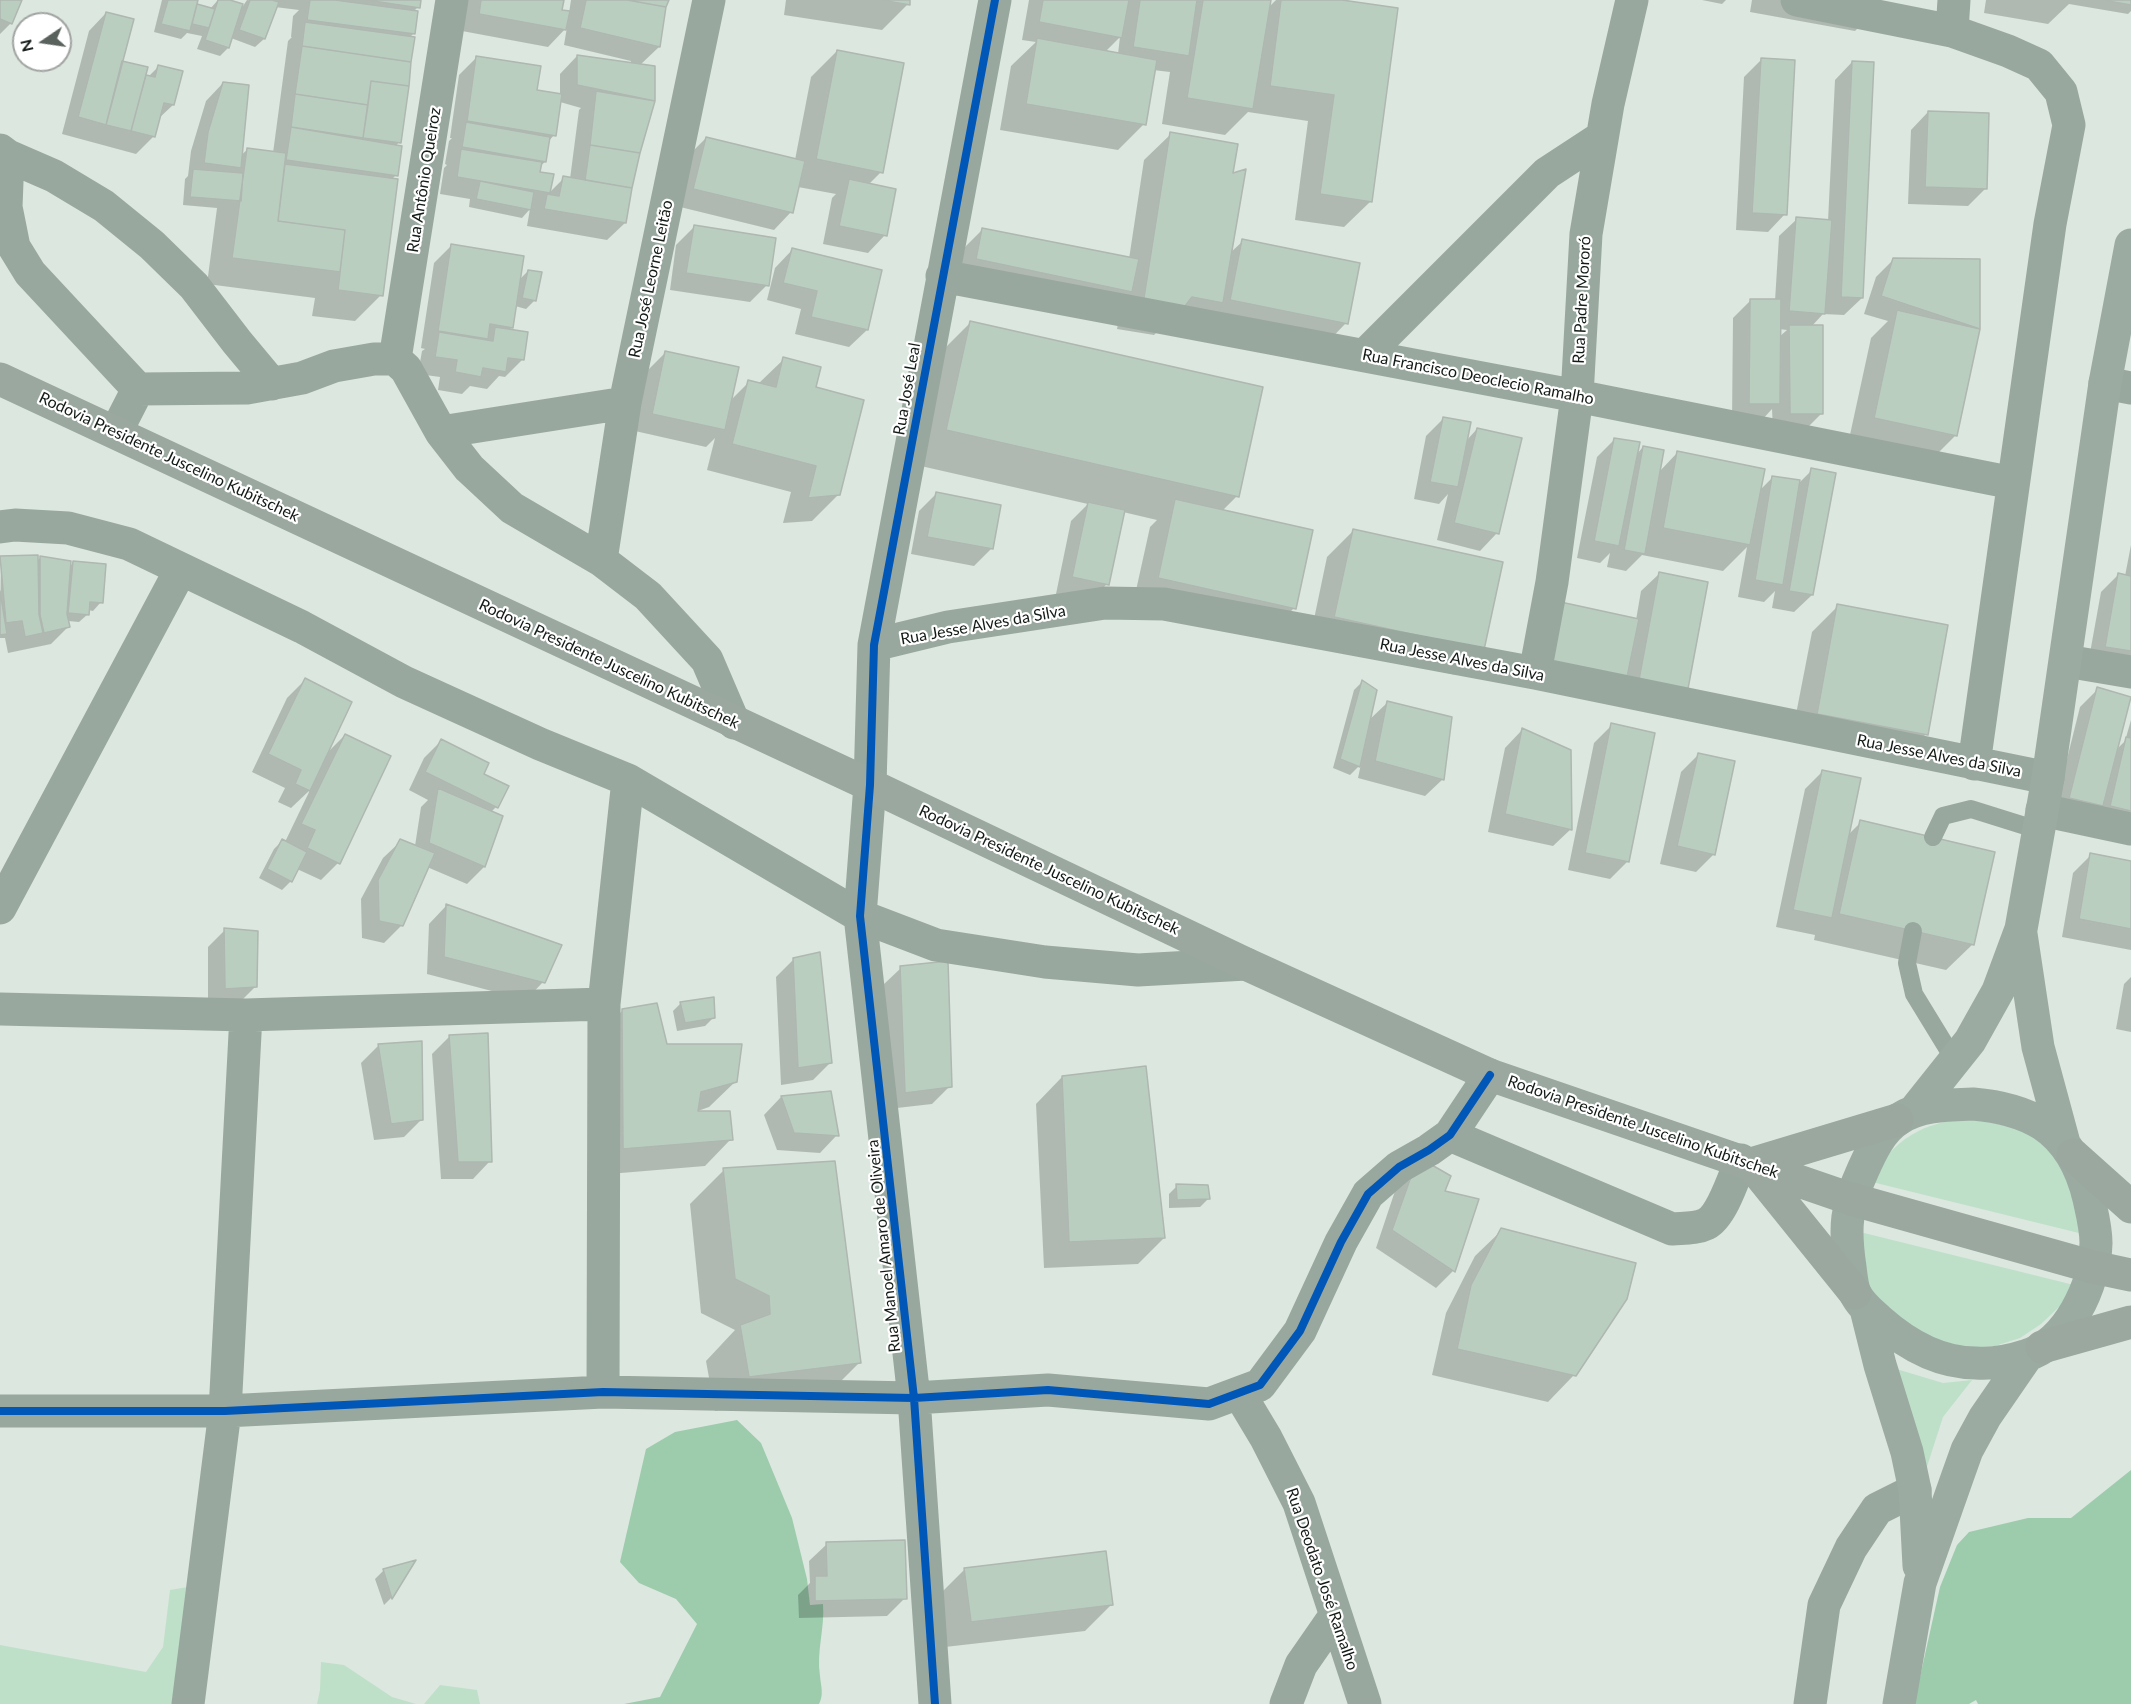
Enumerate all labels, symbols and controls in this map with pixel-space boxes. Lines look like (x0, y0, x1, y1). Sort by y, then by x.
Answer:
north arrow (12, 12, 72, 72)
text: N (15, 38, 37, 54)
street label: Rua Antônio Queiroz (403, 106, 445, 254)
street label: Rua José Leorne Leitão (625, 198, 677, 360)
street label: Rua Padre Mororó (1569, 236, 1595, 364)
street label: Rua José Leal (889, 341, 925, 437)
street label: Rua Francisco Deoclecio Ramalho (1361, 345, 1595, 409)
street label: Rodovia Presidente Juscelino Kubitschek (36, 388, 302, 526)
street label: Rodovia Presidente Juscelino Kubitschek (476, 595, 742, 733)
street label: Rua Jesse Alves da Silva (899, 601, 1067, 649)
street label: Rua Jesse Alves da Silva (1378, 635, 1546, 685)
street label: Rua Jesse Alves da Silva (1855, 731, 2023, 781)
street label: Rodovia Presidente Juscelino Kubitschek (916, 801, 1182, 939)
street label: Rodovia Presidente Juscelino Kubitschek (1505, 1072, 1781, 1182)
street label: Rua Manoel Amaro de Oliveira (863, 1139, 905, 1353)
street label: Rua Deodato José Ramalho (1282, 1485, 1362, 1673)

